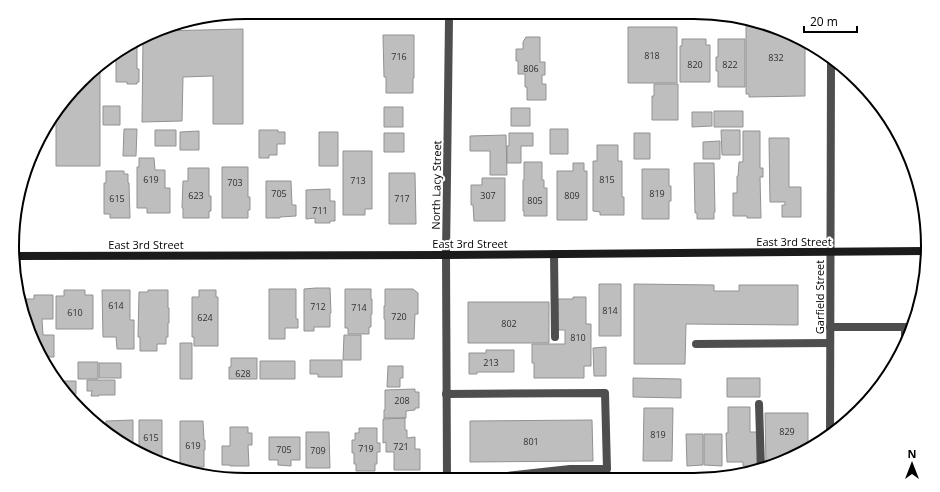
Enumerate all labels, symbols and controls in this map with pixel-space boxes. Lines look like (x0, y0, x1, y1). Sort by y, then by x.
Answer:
scale bar (804, 8, 857, 34)
text: 20 m (810, 13, 838, 30)
house number: 818 (644, 49, 660, 62)
house number: 716 (391, 50, 407, 63)
house number: 832 (768, 51, 784, 64)
house number: 820 (687, 58, 703, 71)
house number: 822 (722, 58, 738, 71)
house number: 806 (523, 62, 539, 75)
street label: North Lacy Street (428, 140, 444, 230)
house number: 619 (143, 173, 159, 186)
house number: 815 (599, 173, 615, 186)
house number: 713 (350, 174, 366, 187)
house number: 703 (227, 176, 243, 189)
house number: 705 (271, 187, 287, 200)
house number: 819 (649, 187, 665, 200)
house number: 623 (188, 189, 204, 202)
house number: 307 (480, 189, 496, 202)
house number: 809 (564, 189, 580, 202)
house number: 615 (109, 192, 125, 205)
house number: 717 (394, 192, 410, 205)
house number: 805 (527, 194, 543, 207)
house number: 711 (312, 204, 328, 217)
street label: East 3rd Street (756, 234, 832, 249)
street label: East 3rd Street (432, 236, 508, 251)
street label: East 3rd Street (108, 237, 184, 252)
street label: Garfield Street (812, 260, 827, 334)
house number: 614 (108, 299, 124, 312)
house number: 712 (310, 300, 326, 313)
house number: 714 (351, 301, 367, 314)
house number: 814 (602, 304, 618, 317)
house number: 610 (67, 306, 83, 319)
house number: 720 (391, 310, 407, 323)
house number: 624 (197, 311, 213, 324)
house number: 802 (501, 317, 517, 330)
house number: 810 (570, 331, 586, 344)
house number: 213 (483, 356, 499, 369)
house number: 628 (235, 367, 251, 380)
house number: 208 (394, 394, 410, 407)
house number: 829 (779, 425, 795, 438)
house number: 819 (650, 428, 666, 441)
house number: 615 (143, 431, 159, 444)
house number: 801 (523, 435, 539, 448)
house number: 619 (185, 439, 201, 452)
house number: 721 (393, 440, 409, 453)
house number: 719 (358, 442, 374, 455)
house number: 705 (276, 443, 292, 456)
house number: 709 (310, 444, 326, 457)
north arrow (892, 444, 932, 484)
text: N (908, 446, 916, 461)

